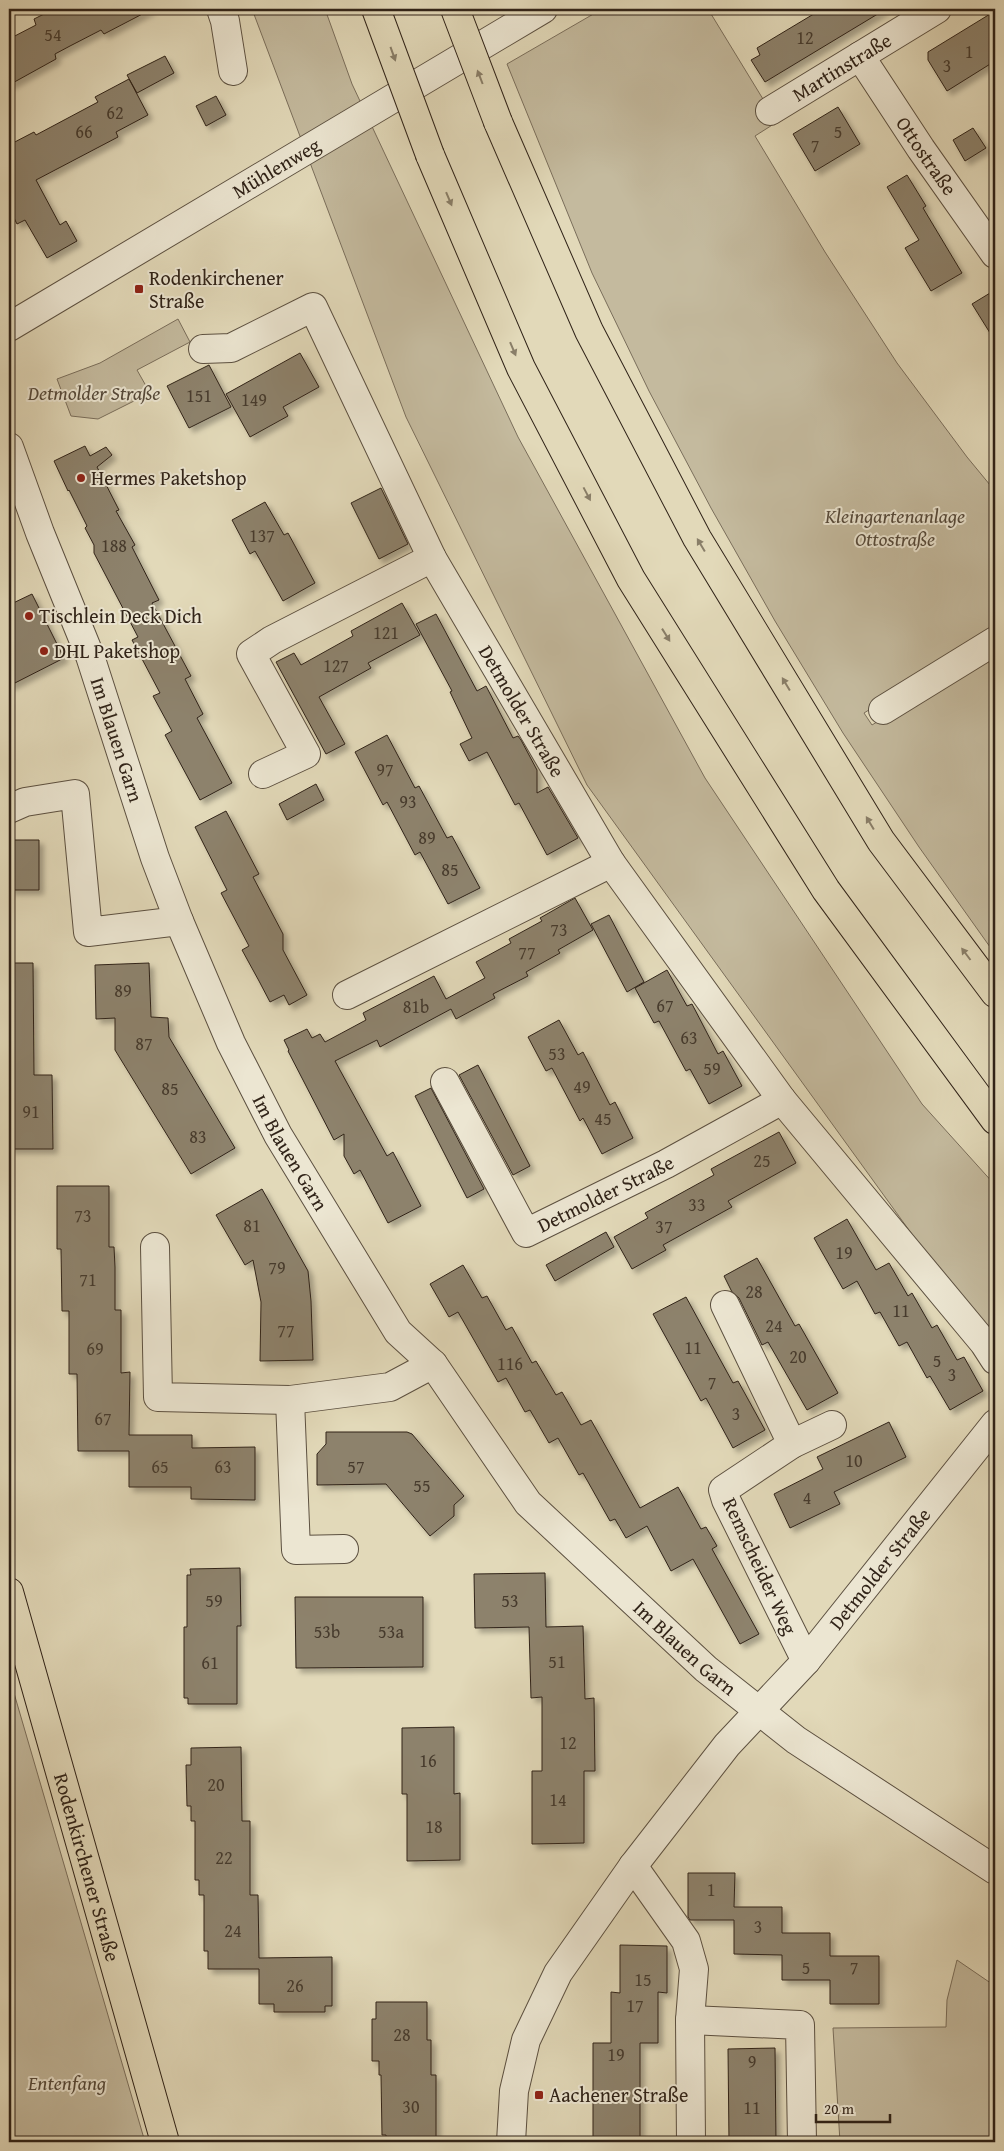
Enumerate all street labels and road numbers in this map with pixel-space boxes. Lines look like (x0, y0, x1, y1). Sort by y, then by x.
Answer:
street label: Martinstraße (786, 25, 897, 108)
street label: Ottostraße (889, 110, 964, 201)
street label: Mühlenweg (226, 130, 325, 205)
street label: Detmolder Straße (472, 639, 572, 782)
street label: Im Blauen Garn (84, 673, 151, 806)
street label: Im Blauen Garn (246, 1089, 336, 1216)
street label: Detmolder Straße (532, 1147, 679, 1239)
street label: Remscheider Weg (716, 1492, 805, 1639)
street label: Detmolder Straße (821, 1501, 937, 1636)
street label: Im Blauen Garn (627, 1594, 743, 1702)
street label: Rodenkirchener Straße (47, 1769, 128, 1965)

